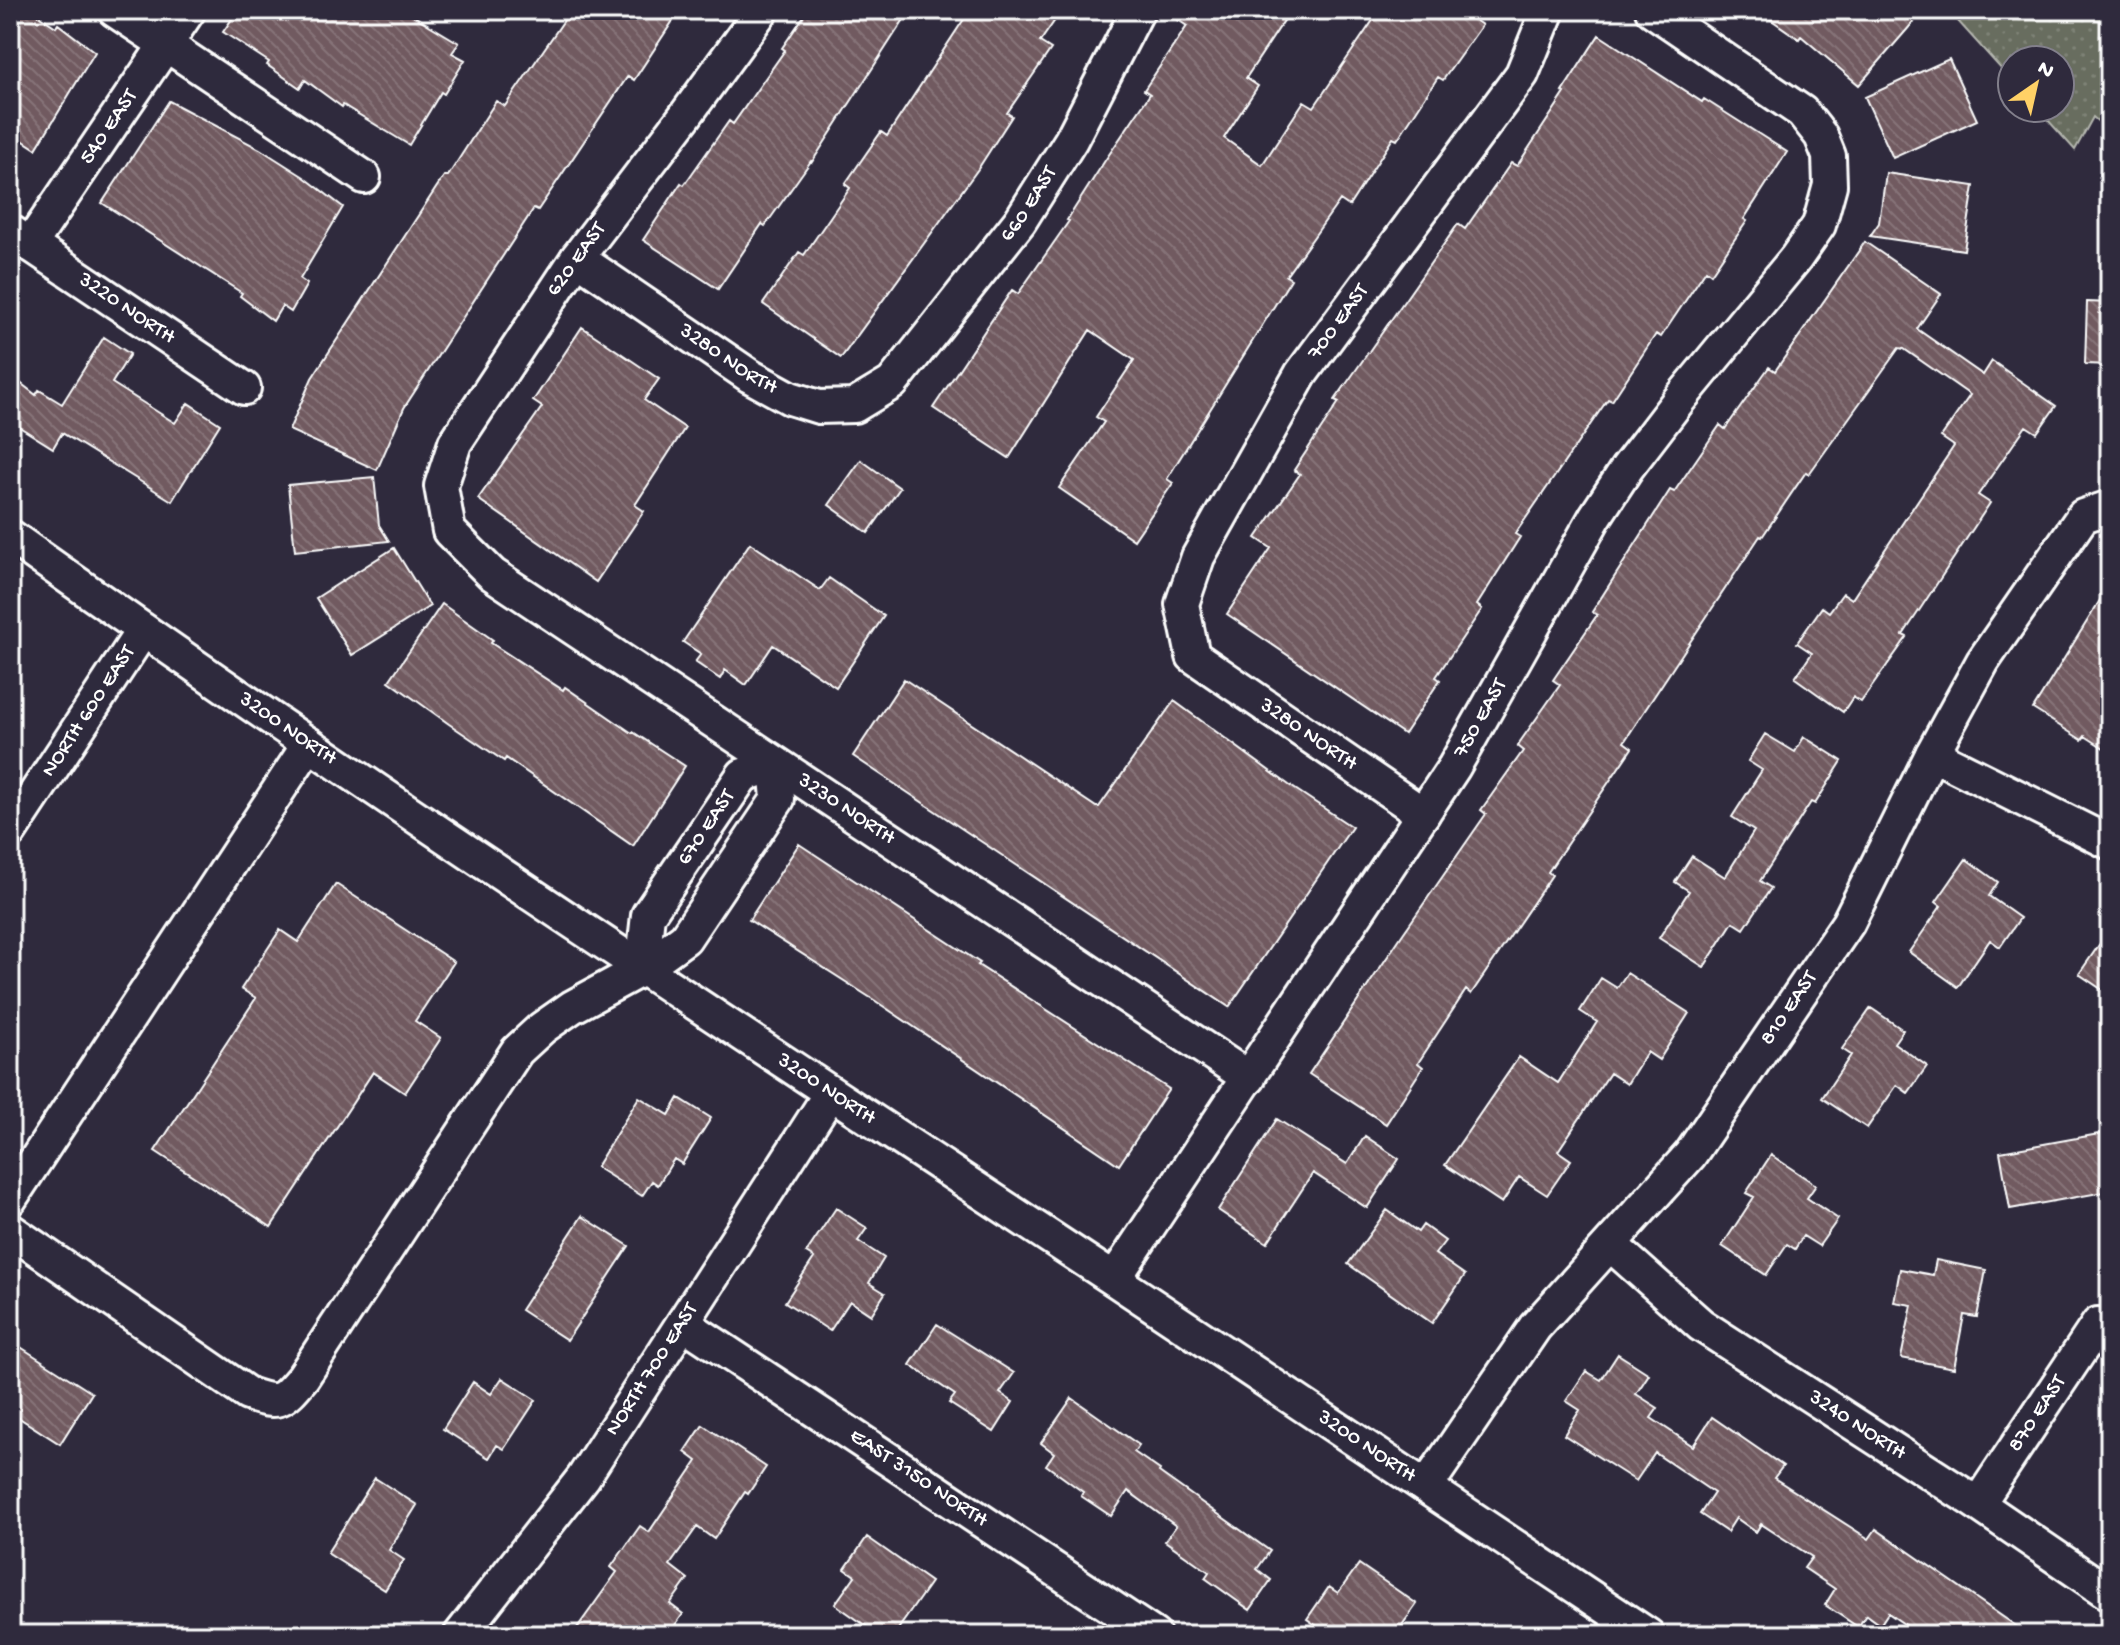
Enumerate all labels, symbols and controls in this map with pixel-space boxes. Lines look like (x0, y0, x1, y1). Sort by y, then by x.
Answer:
north arrow (1996, 44, 2076, 124)
text: N (2032, 56, 2058, 86)
street label: 540 EAST (75, 84, 145, 170)
street label: 660 EAST (995, 161, 1065, 248)
street label: 620 EAST (542, 217, 613, 302)
street label: 3220 NORTH (72, 267, 180, 351)
street label: 700 EAST (1302, 278, 1376, 366)
street label: 3280 NORTH (673, 318, 782, 401)
street label: NORTH 600 EAST (36, 640, 143, 782)
street label: 750 EAST (1448, 674, 1514, 764)
street label: 3200 NORTH (233, 686, 341, 772)
street label: 3280 NORTH (1253, 692, 1362, 777)
street label: 3230 NORTH (792, 767, 900, 852)
street label: 670 EAST (672, 784, 743, 871)
street label: 810 EAST (1755, 965, 1825, 1051)
street label: 3200 NORTH (771, 1047, 880, 1132)
street label: NORTH 700 EAST (600, 1297, 706, 1441)
street label: 870 EAST (2003, 1370, 2074, 1457)
street label: 3240 NORTH (1803, 1384, 1911, 1467)
street label: 3200 NORTH (1311, 1404, 1421, 1489)
street label: EAST 3150 NORTH (844, 1424, 993, 1534)

